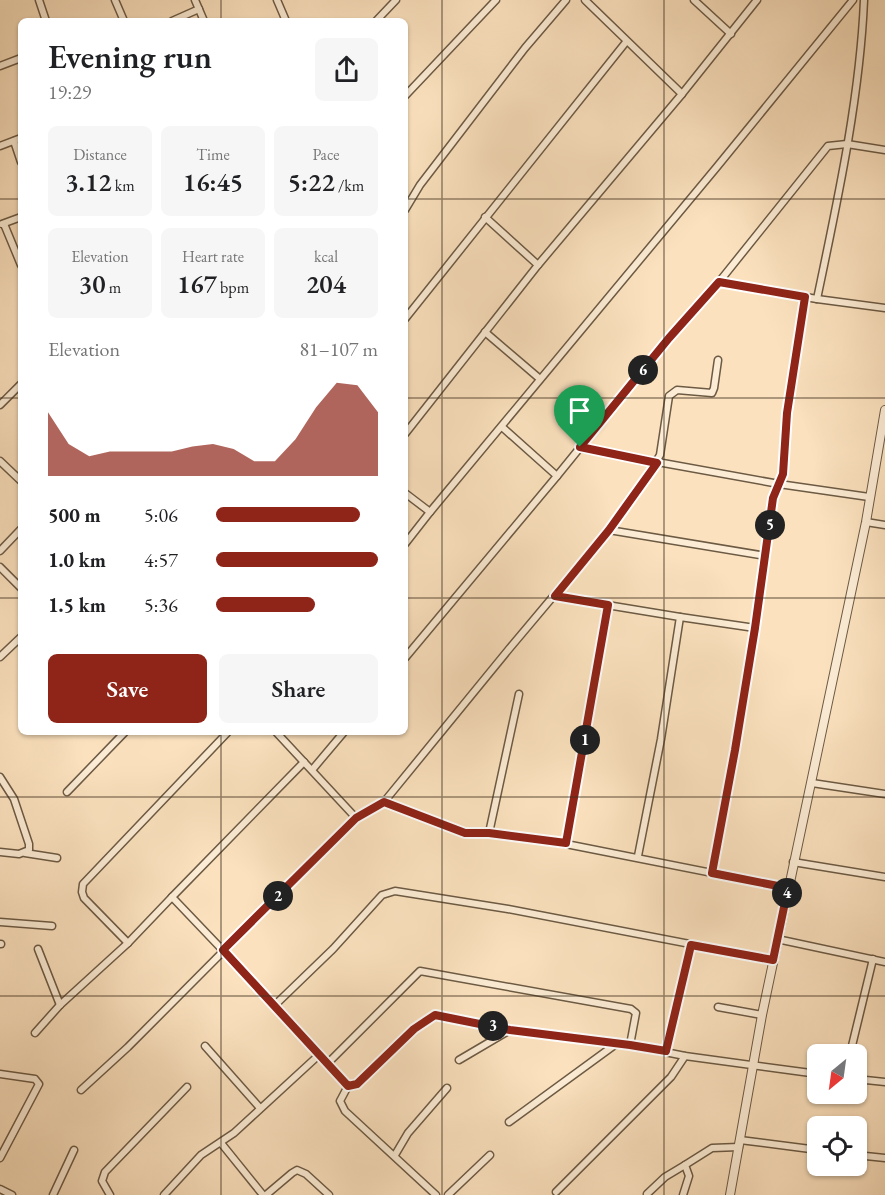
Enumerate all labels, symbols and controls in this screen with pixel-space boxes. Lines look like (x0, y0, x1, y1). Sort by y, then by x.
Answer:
text: Evening run (48, 35, 212, 78)
button: share (315, 38, 378, 101)
text: 19:29 (48, 79, 91, 105)
text: Distance (73, 144, 127, 165)
text: Time (196, 144, 230, 165)
text: Pace (313, 144, 339, 165)
text: 3.12 (65, 165, 112, 199)
text: 16:45 (183, 165, 243, 199)
text: 5:22 (288, 165, 335, 199)
text: km (112, 175, 135, 196)
text: /km (335, 175, 364, 196)
text: Elevation (71, 246, 129, 267)
text: Heart rate (182, 246, 244, 267)
text: kcal (314, 246, 338, 267)
text: 30 (79, 267, 106, 301)
text: 167 (177, 267, 217, 301)
text: 204 (306, 267, 346, 301)
text: m (106, 277, 121, 298)
text: bpm (217, 277, 249, 298)
text: Elevation (48, 336, 120, 362)
text: 81–107 m (299, 336, 378, 362)
pin: 6 (628, 355, 658, 385)
text: 6 (639, 359, 647, 380)
pin (554, 385, 605, 447)
icon: arrive (563, 394, 596, 427)
text: 500 m (48, 502, 101, 528)
text: 5:06 (144, 502, 178, 528)
pin: 5 (755, 510, 785, 540)
text: 5 (766, 514, 774, 535)
text: 1.0 km (48, 547, 106, 573)
text: 4:57 (144, 547, 178, 573)
text: 1.5 km (48, 592, 106, 618)
text: 5:36 (144, 592, 178, 618)
button: Save (48, 654, 207, 723)
button: Share (219, 654, 378, 723)
pin: 1 (570, 725, 600, 755)
text: 1 (581, 729, 589, 750)
pin: 4 (772, 878, 802, 908)
pin: 2 (263, 881, 293, 911)
text: 4 (783, 882, 791, 903)
text: 2 (274, 885, 282, 906)
pin: 3 (478, 1011, 508, 1041)
text: 3 (489, 1015, 497, 1036)
north arrow (807, 1044, 867, 1104)
map controls (807, 1044, 867, 1176)
button: locate (807, 1116, 867, 1176)

